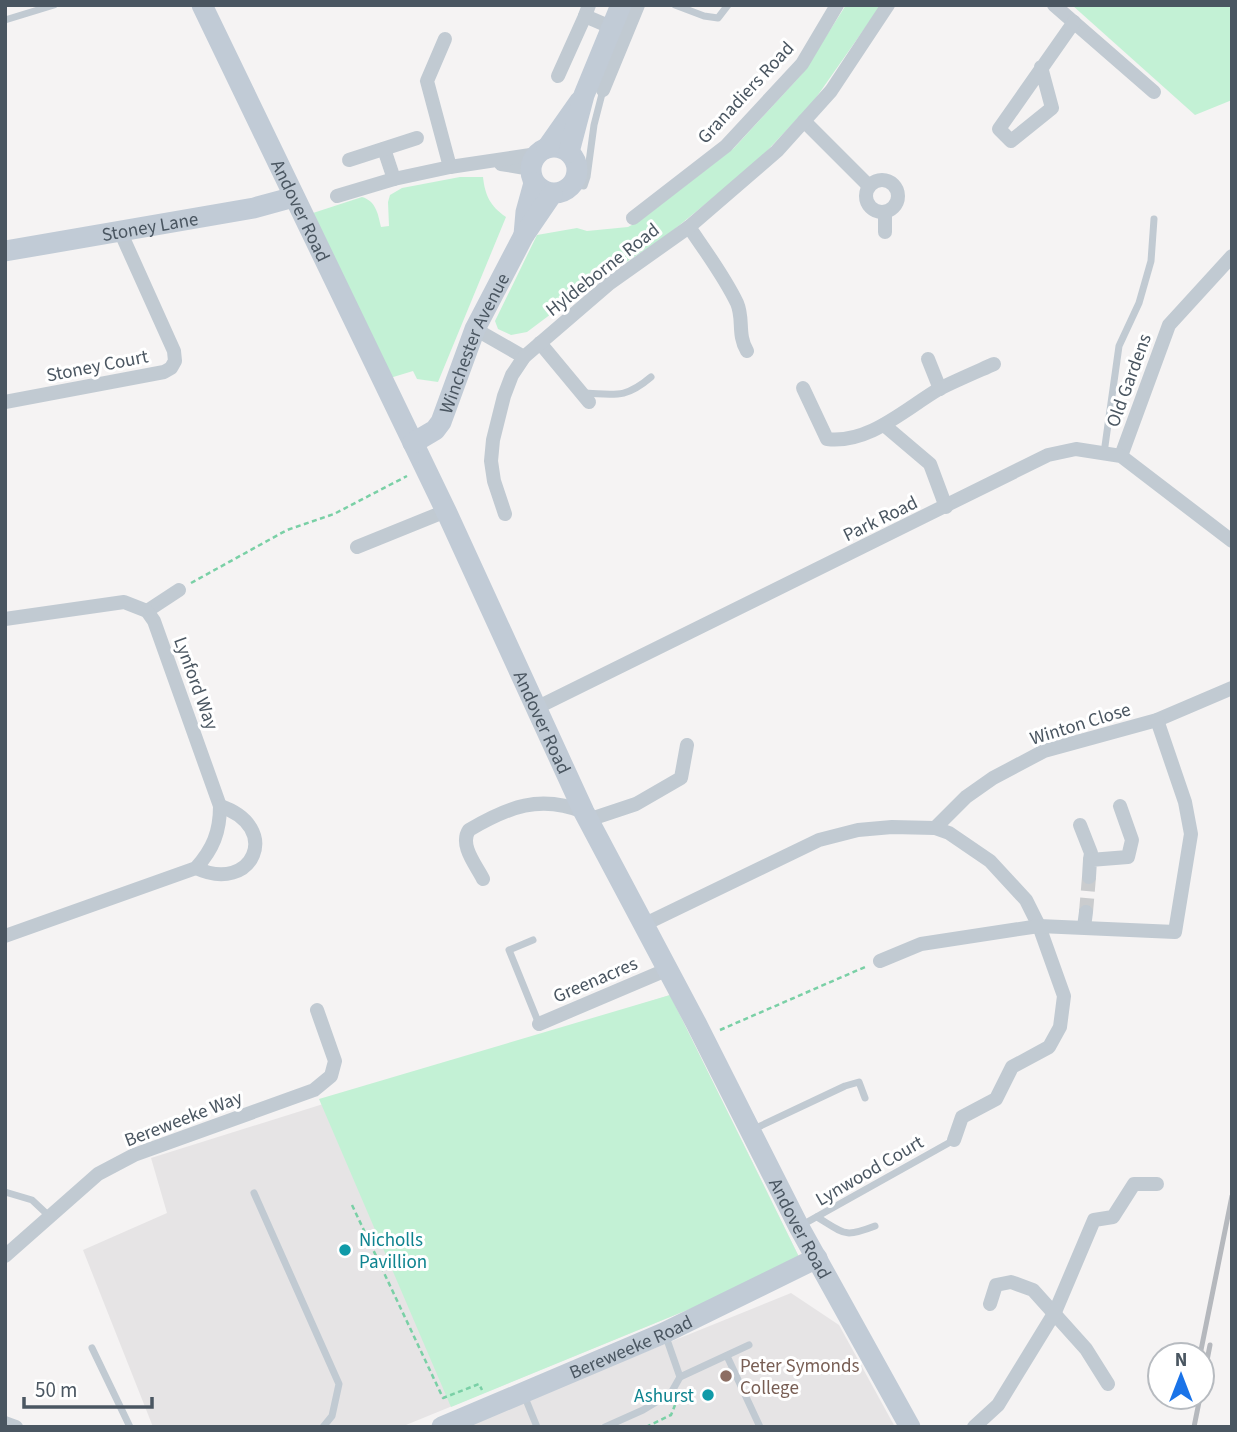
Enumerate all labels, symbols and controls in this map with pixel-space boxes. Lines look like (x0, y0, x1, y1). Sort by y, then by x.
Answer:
street label: Granadiers Road (692, 36, 801, 150)
street label: Andover Road (263, 155, 336, 267)
street label: Stoney Lane (100, 206, 200, 249)
street label: Hyldeborne Road (540, 217, 666, 323)
street label: Winchester Avenue (433, 269, 517, 418)
street label: Old Gardens (1100, 330, 1159, 431)
street label: Stoney Court (44, 343, 151, 390)
street label: Park Road (839, 490, 923, 549)
street label: Lynford Way (166, 633, 225, 734)
street label: Andover Road (506, 667, 577, 779)
street label: Winton Close (1027, 696, 1134, 753)
street label: Greenacres (549, 950, 642, 1010)
street label: Bereweeke Way (121, 1084, 247, 1154)
street label: Lynwood Court (811, 1129, 929, 1213)
street label: Andover Road (761, 1174, 837, 1284)
place label: Nicholls Pavillion (359, 1227, 427, 1276)
marker: Nicholls Pavillion (337, 1242, 353, 1258)
street label: Bereweeke Road (565, 1309, 698, 1387)
north arrow (1146, 1341, 1216, 1411)
text: N (1175, 1347, 1187, 1374)
place label: Peter Symonds College (740, 1353, 860, 1402)
scale bar (24, 1366, 152, 1410)
marker: Peter Symonds College (718, 1368, 734, 1384)
text: 50 m (35, 1375, 77, 1405)
place label: Ashurst (634, 1383, 695, 1410)
marker: Ashurst (700, 1387, 716, 1403)

